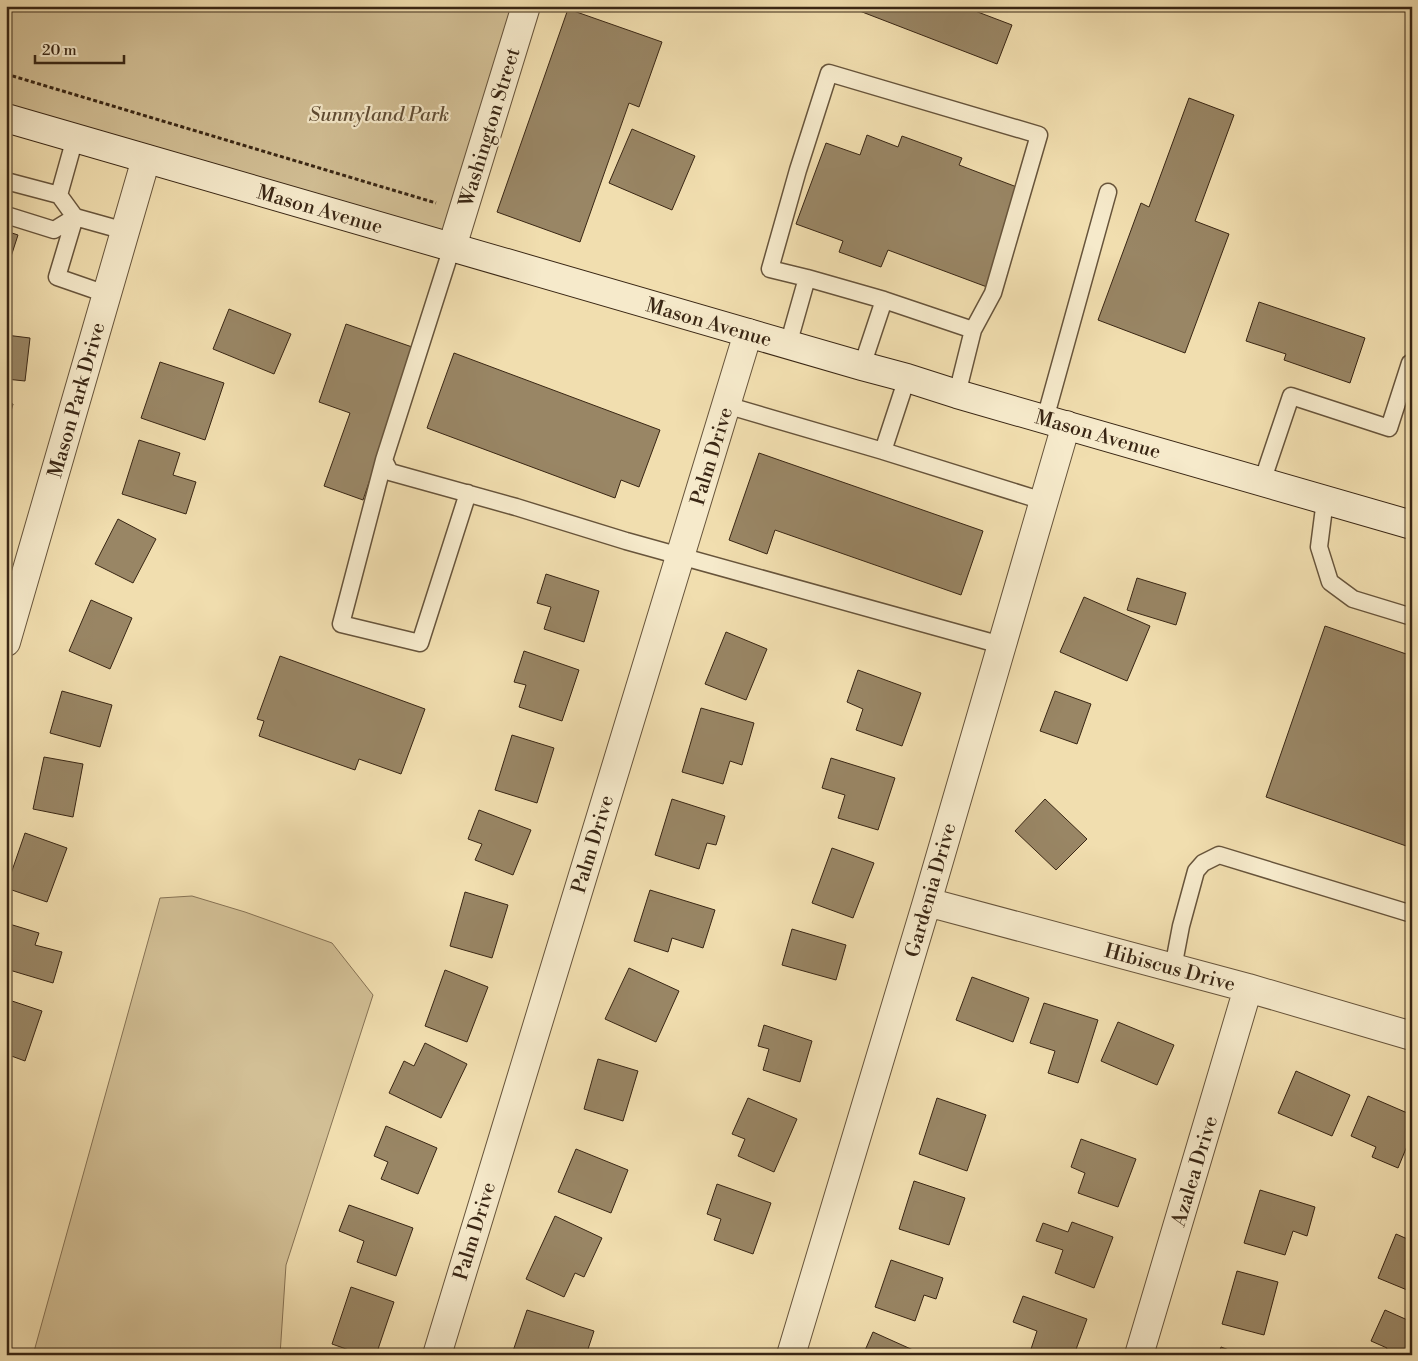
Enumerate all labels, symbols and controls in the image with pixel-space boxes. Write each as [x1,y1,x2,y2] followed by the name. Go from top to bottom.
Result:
[35,32,124,64] scale bar
[42,41,77,60] text: 20 m
[454,45,527,211] street label: Washington Street
[309,103,449,128] park label: Sunnyland Park
[254,181,385,240] street label: Mason Avenue
[643,294,774,353] street label: Mason Avenue
[43,320,112,481] street label: Mason Park Drive
[686,404,739,509] street label: Palm Drive
[1032,406,1163,465] street label: Mason Avenue
[567,792,620,897] street label: Palm Drive
[900,820,963,960] street label: Gardenia Drive
[1101,939,1238,998] street label: Hibiscus Drive
[1166,1113,1224,1231] street label: Azalea Drive
[449,1179,502,1284] street label: Palm Drive

